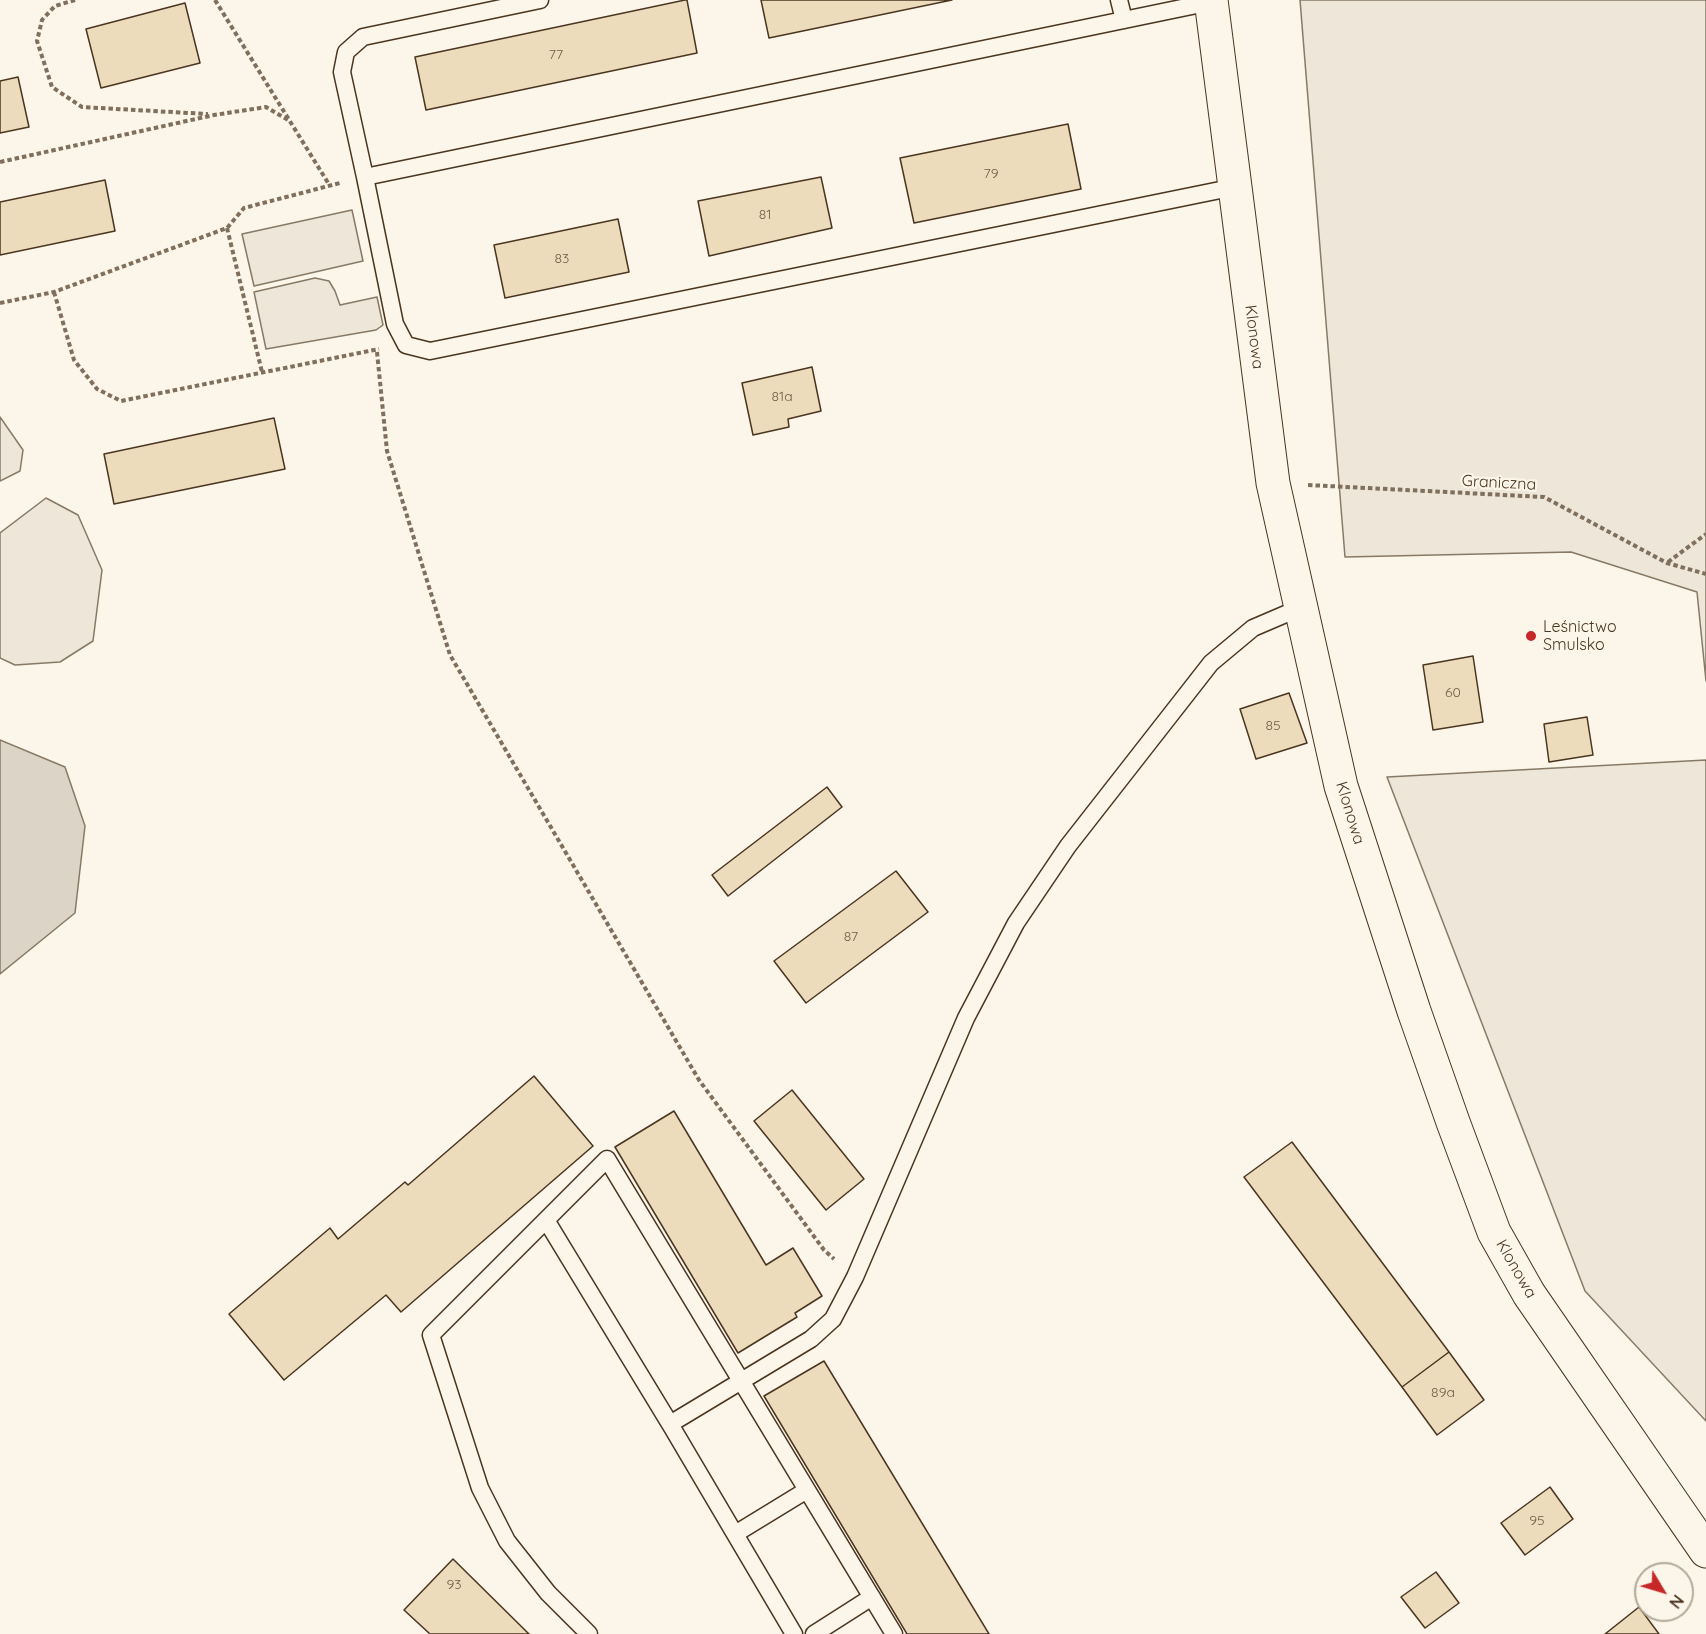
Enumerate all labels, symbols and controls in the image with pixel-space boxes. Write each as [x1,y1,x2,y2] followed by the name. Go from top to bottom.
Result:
[549,47,563,63] house number: 77
[984,166,998,182] house number: 79
[759,207,771,223] house number: 81
[555,251,569,267] house number: 83
[1241,304,1267,370] street label: Klonowa
[771,389,793,405] house number: 81a
[1461,471,1537,495] street label: Graniczna
[1543,617,1617,655] place label: Leśnictwo Smulsko
[1524,629,1538,643] marker: Leśnictwo Smulsko
[1445,685,1461,701] house number: 60
[1265,718,1281,734] house number: 85
[1331,779,1369,847] street label: Klonowa
[844,929,858,945] house number: 87
[1492,1236,1540,1302] street label: Klonowa
[1431,1385,1455,1401] house number: 89a
[1529,1513,1545,1529] house number: 95
[1634,1562,1694,1622] north arrow
[446,1577,462,1593] house number: 93
[1665,1591,1688,1613] text: N

